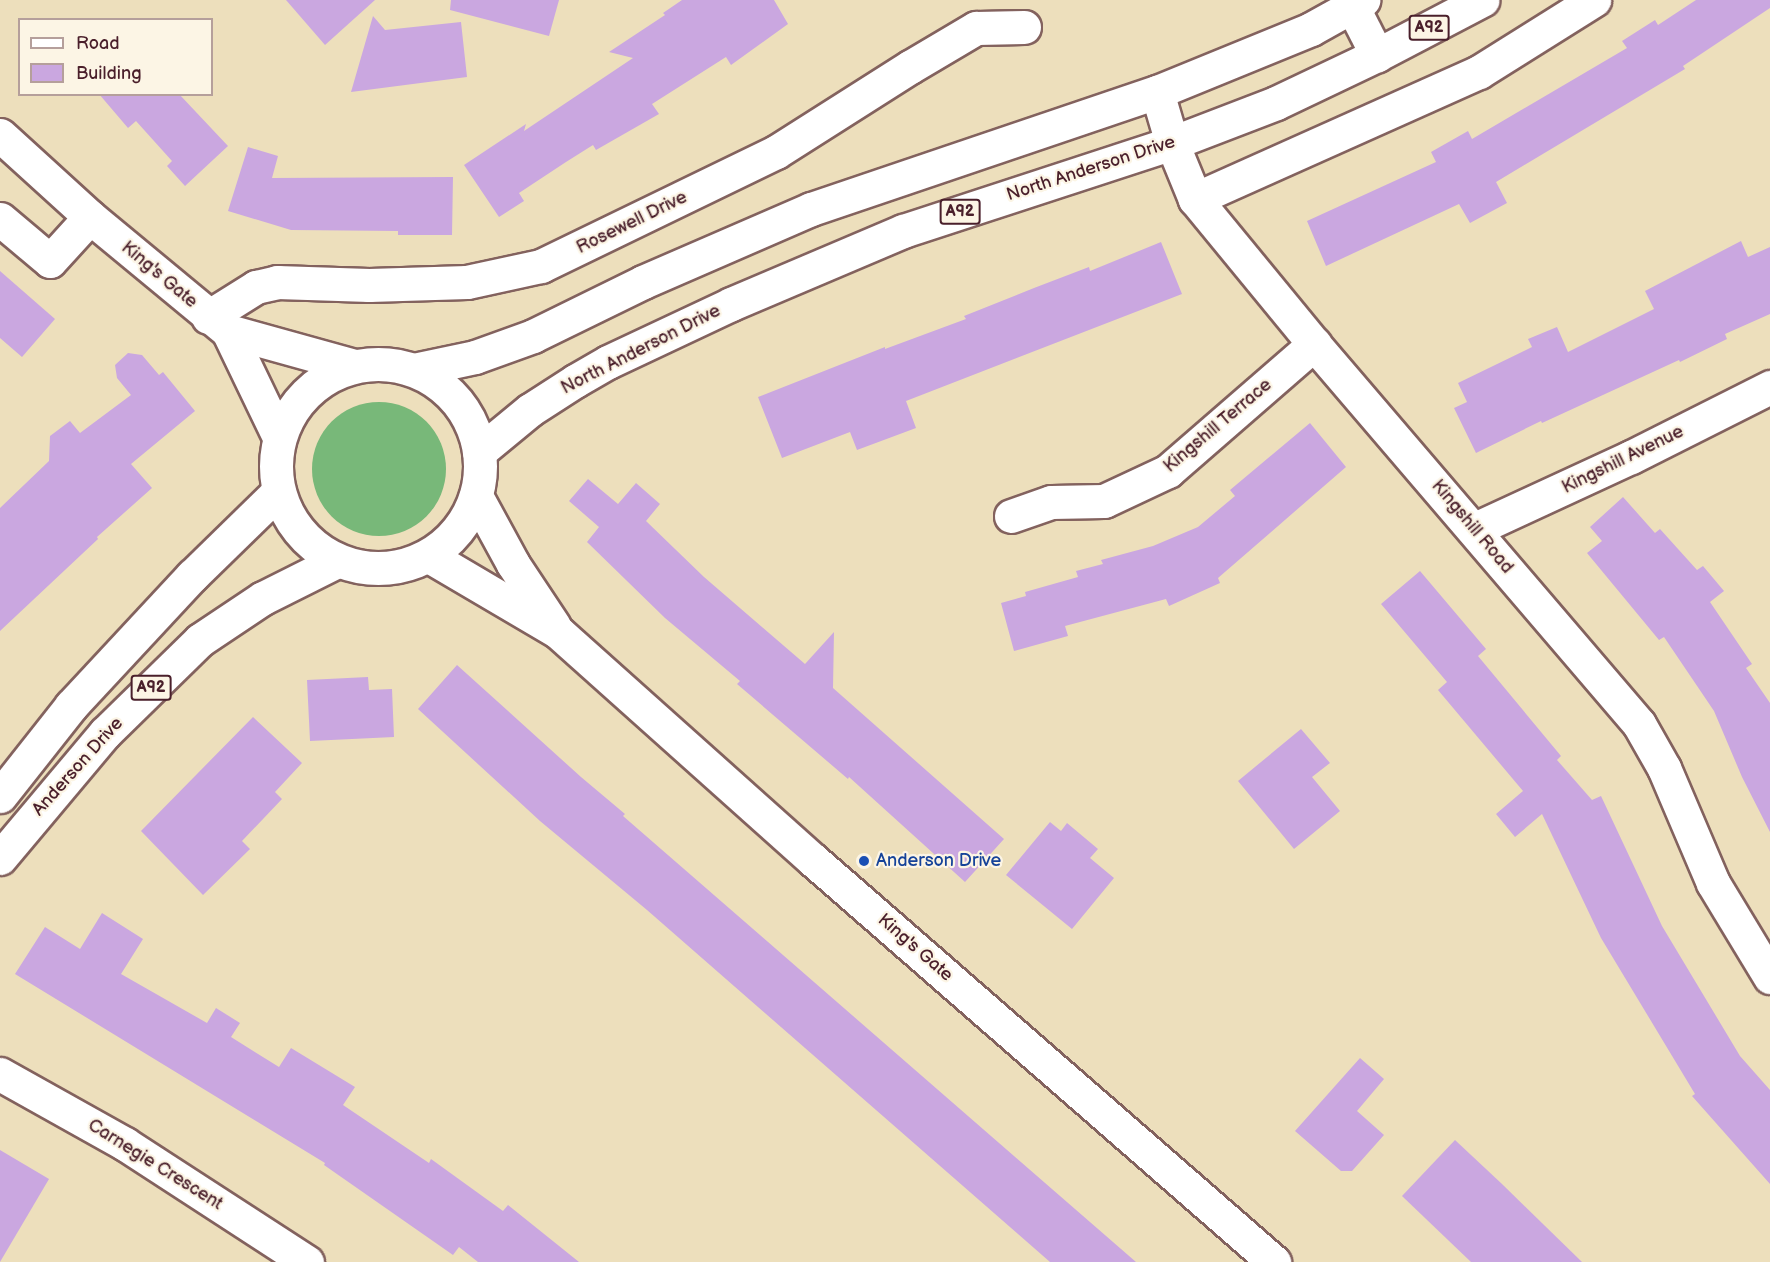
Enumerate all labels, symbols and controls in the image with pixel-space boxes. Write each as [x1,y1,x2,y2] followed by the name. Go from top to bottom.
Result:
[1408,15,1450,41] road number: A92
[18,18,213,96] legend
[76,33,120,54] text: Road
[76,63,142,84] text: Building
[1004,132,1178,206] street label: North Anderson Drive
[573,187,691,259] street label: Rosewell Drive
[939,199,981,225] road number: A92
[117,237,201,313] street label: King's Gate
[558,300,724,400] street label: North Anderson Drive
[1159,374,1277,478] street label: Kingshill Terrace
[1559,421,1687,499] street label: Kingshill Avenue
[1426,476,1518,578] street label: Kingshill Road
[130,675,172,701] road number: A92
[28,713,128,821] street label: Anderson Drive
[876,850,1001,872] place label: Anderson Drive
[857,854,871,868] marker: Anderson Drive
[873,910,957,986] street label: King's Gate
[84,1115,226,1215] street label: Carnegie Crescent

